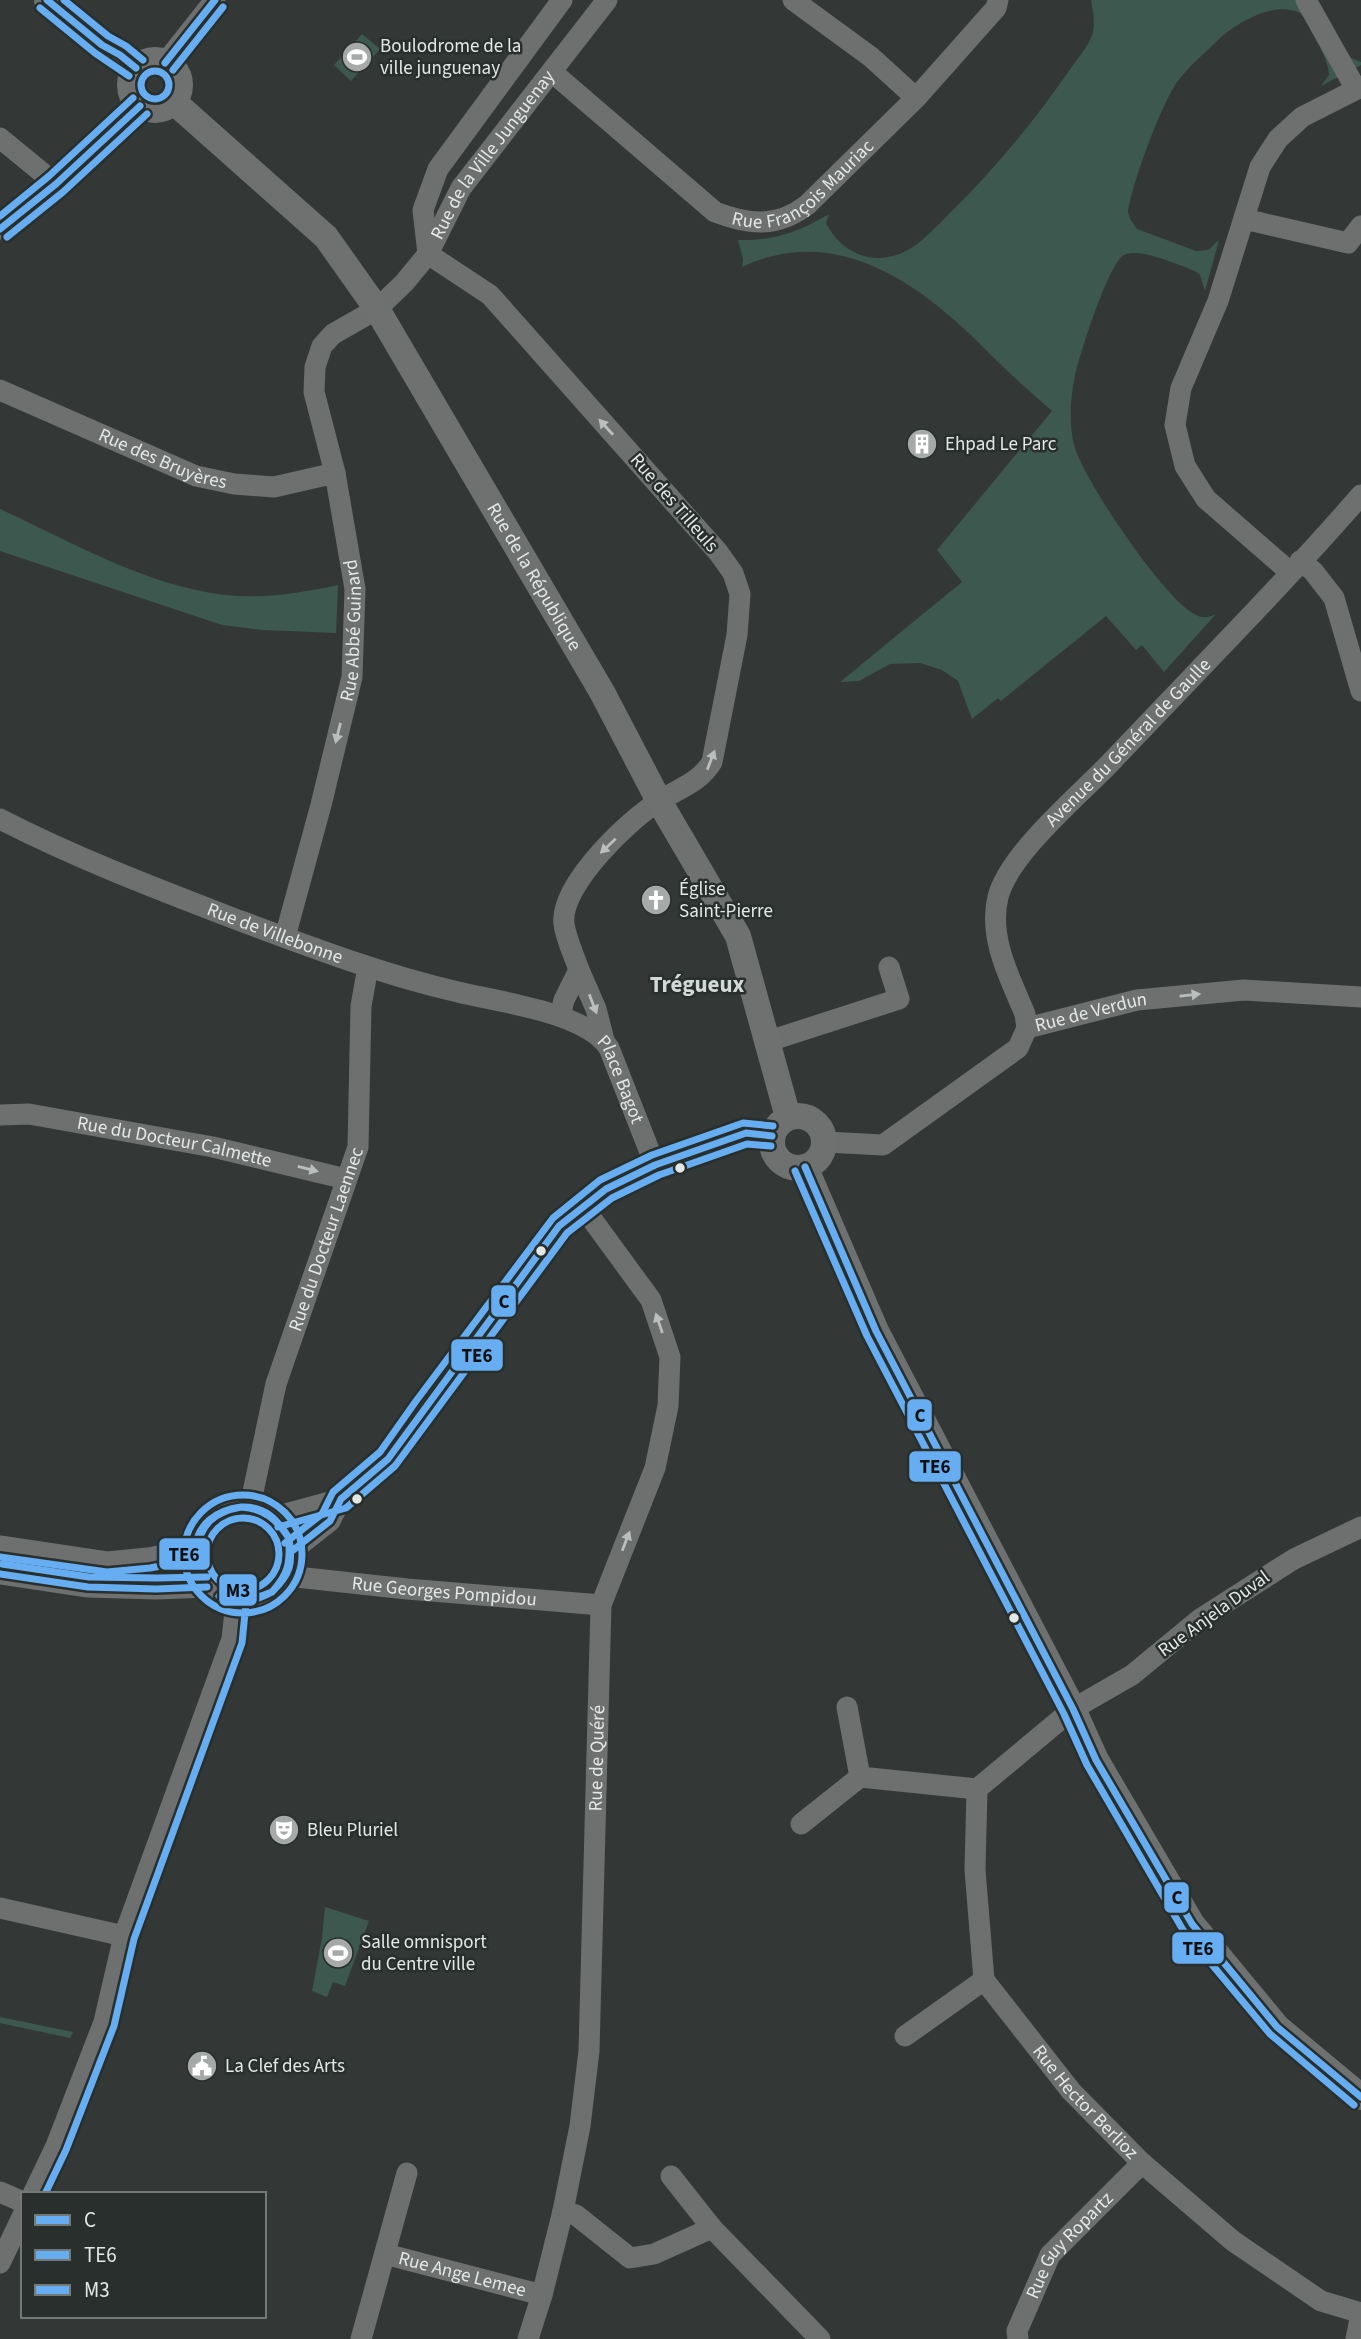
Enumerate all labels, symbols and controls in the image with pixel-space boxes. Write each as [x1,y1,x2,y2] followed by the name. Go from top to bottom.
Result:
[380,33,521,82] place label: Boulodrome de la ville junguenay
[340,40,374,74] sports icon: Boulodrome de la ville junguenay
[424,64,561,244] street label: Rue de la Ville Junguenay
[729,133,880,236] street label: Rue François Mauriac
[599,418,615,435] one-way arrow
[94,421,229,496] street label: Rue des Bruyères
[905,427,939,461] building icon: Ehpad Le Parc
[945,431,1057,458] place label: Ehpad Le Parc
[623,448,725,558] street label: Rue des Tilleuls
[480,498,588,656] street label: Rue de la République
[333,557,369,704] street label: Rue Abbé Guinard
[1039,652,1217,833] street label: Avenue du Général de Gaulle
[332,722,343,744] one-way arrow
[706,750,717,771] one-way arrow
[600,837,617,853] one-way arrow
[679,876,773,925] place label: Église Saint-Pierre
[639,883,673,917] church icon: Église Saint-Pierre
[203,896,346,971] street label: Rue de Villebonne
[650,968,744,1001] district label: Trégueux
[1032,986,1148,1039] street label: Rue de Verdun
[1179,989,1201,1000] one-way arrow
[588,994,599,1015] one-way arrow
[591,1029,651,1128] street label: Place Bagot
[75,1109,274,1174] street label: Rue du Docteur Calmette
[282,1143,371,1335] street label: Rue du Docteur Laennec
[673,1161,687,1175] unlabelled marker
[297,1164,319,1175] one-way arrow
[534,1244,548,1258] unlabelled marker
[490,1284,517,1318] line badge: C
[498,1289,510,1316] text: C
[653,1312,664,1333] one-way arrow
[450,1338,504,1372] line badge: TE6
[461,1343,493,1370] text: TE6
[906,1398,933,1432] line badge: C
[914,1403,926,1430] text: C
[908,1450,962,1483] line badge: TE6
[919,1454,951,1481] text: TE6
[350,1492,364,1506] unlabelled marker
[620,1531,631,1552] one-way arrow
[158,1537,211,1571] line badge: TE6
[168,1542,200,1569] text: TE6
[1153,1564,1276,1664] street label: Rue Anjela Duval
[350,1570,538,1613] street label: Rue Georges Pompidou
[218,1573,258,1607] line badge: M3
[226,1578,250,1605] text: M3
[1007,1611,1021,1625] unlabelled marker
[582,1705,612,1812] street label: Rue de Quéré
[267,1813,301,1847] theatre icon: Bleu Pluriel
[307,1817,398,1844] place label: Bleu Pluriel
[1163,1881,1190,1914] line badge: C
[1171,1885,1183,1912] text: C
[361,1929,487,1978] place label: Salle omnisport du Centre ville
[1171,1931,1225,1965] line badge: TE6
[321,1936,355,1970] sports icon: Salle omnisport du Centre ville
[1182,1936,1214,1963] text: TE6
[1026,2039,1144,2165] street label: Rue Hector Berlioz
[185,2049,219,2083] public building icon: La Clef des Arts
[225,2053,345,2080] place label: La Clef des Arts
[1019,2186,1119,2303] street label: Rue Guy Ropartz
[21,2192,266,2318] legend
[84,2205,96,2235] text: C
[84,2240,117,2270] text: TE6
[396,2245,529,2304] street label: Rue Ange Lemee
[84,2275,110,2305] text: M3

